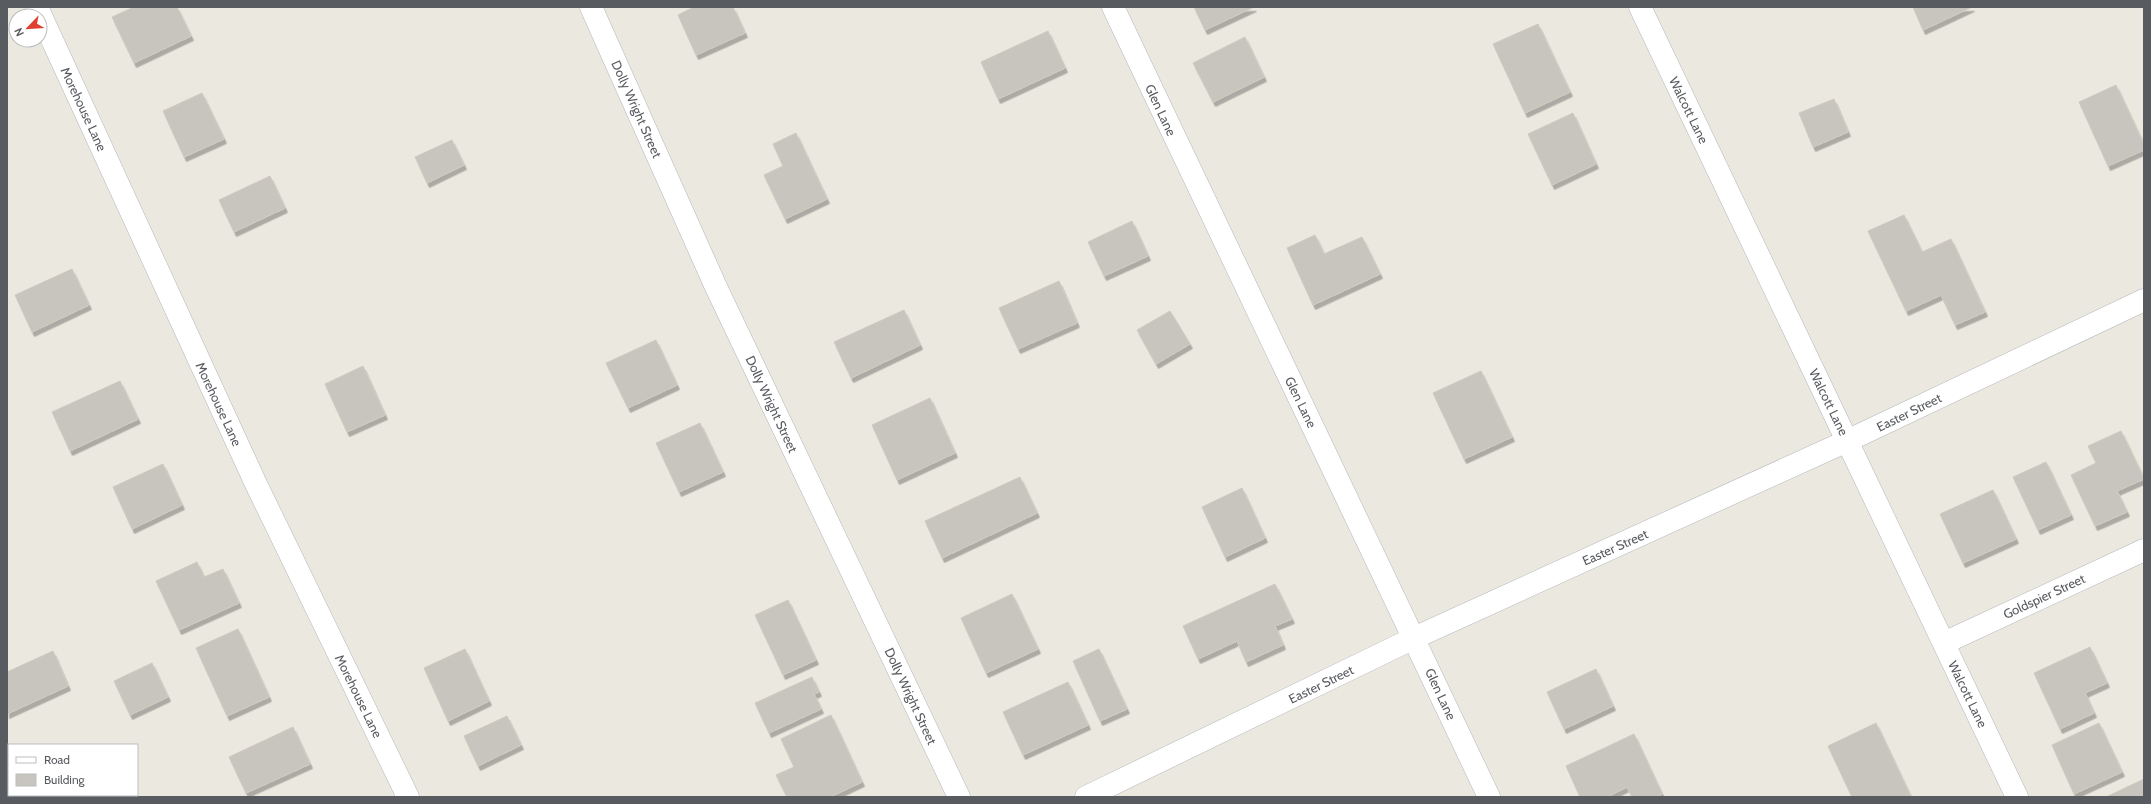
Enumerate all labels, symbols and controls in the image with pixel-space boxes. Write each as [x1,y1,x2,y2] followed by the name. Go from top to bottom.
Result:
[8,8,48,48] north arrow
[11,26,27,39] text: N
[608,58,666,161] street label: Dolly Wright Street
[58,64,111,154] street label: Morehouse Lane
[1666,74,1712,146] street label: Walcott Lane
[1142,82,1180,139] street label: Glen Lane
[743,353,802,455] street label: Dolly Wright Street
[193,359,246,449] street label: Morehouse Lane
[1806,366,1852,438] street label: Walcott Lane
[1282,374,1320,431] street label: Glen Lane
[1874,389,1945,435] street label: Easter Street
[1580,525,1651,569] street label: Easter Street
[2001,570,2088,622] street label: Goldspier Street
[882,645,941,747] street label: Dolly Wright Street
[332,652,386,741] street label: Morehouse Lane
[1945,658,1991,730] street label: Walcott Lane
[1286,661,1357,707] street label: Easter Street
[1422,666,1460,723] street label: Glen Lane
[8,744,138,796] legend
[44,752,70,767] text: Road
[44,772,86,787] text: Building

